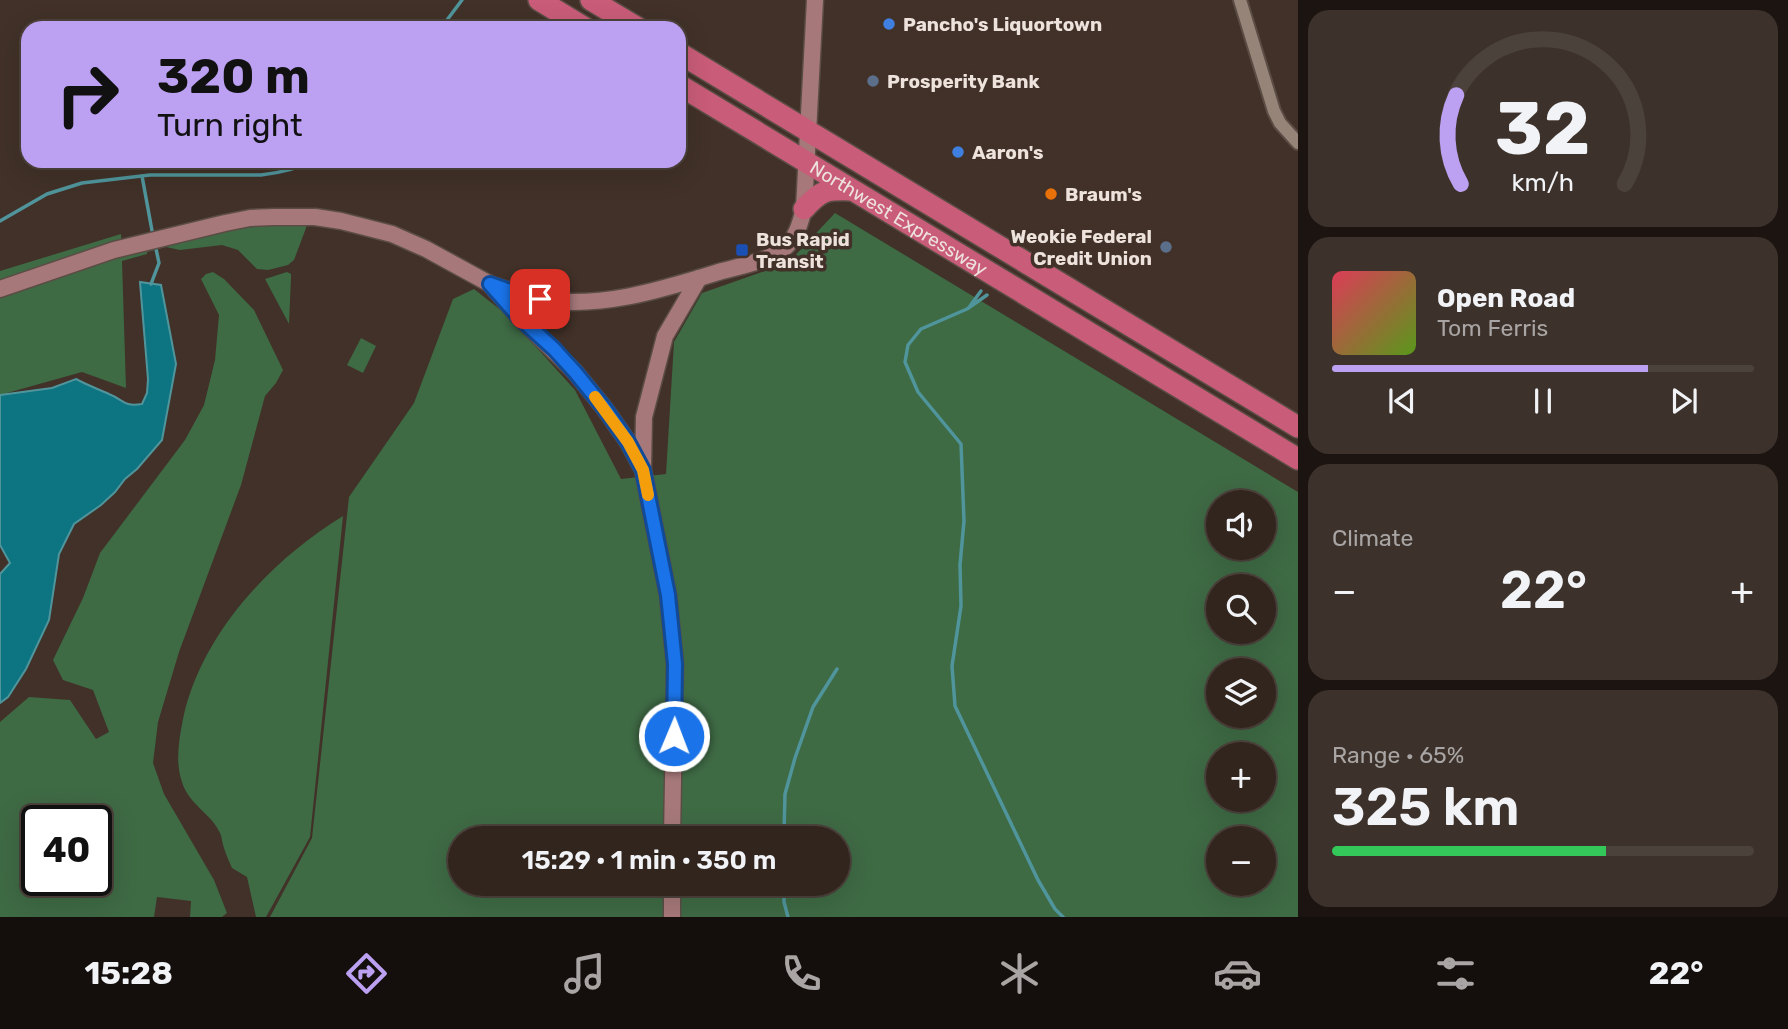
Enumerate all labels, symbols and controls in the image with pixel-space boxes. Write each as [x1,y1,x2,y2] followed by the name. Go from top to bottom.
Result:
[903,13,1102,36] place label: Pancho's Liquortown
[881,16,897,32] marker: Pancho's Liquortown
[157,47,310,105] text: 320 m
[42,49,133,140] icon: right
[887,70,1040,93] place label: Prosperity Bank
[865,73,881,89] marker: Prosperity Bank
[1495,87,1591,173] text: 32
[157,106,302,144] text: Turn right
[972,141,1044,164] place label: Aaron's
[950,144,966,160] marker: Aaron's
[806,155,992,280] street label: Northwest Expressway
[1512,168,1574,197] text: km/h
[1065,183,1142,206] place label: Braum's
[1043,186,1059,202] marker: Braum's
[1011,225,1152,270] place label: Weokie Federal Credit Union
[756,228,850,273] place label: Bus Rapid Transit
[1158,239,1174,255] marker: Weokie Federal Credit Union
[734,242,750,258] marker: Bus Rapid Transit
[510,269,570,329] pin
[521,280,559,318] icon: arrive
[1437,283,1575,314] text: Open Road
[1437,314,1548,342] text: Tom Ferris
[1383,382,1421,420] icon: previous
[1524,382,1562,420] icon: pause
[1665,382,1703,420] icon: next
[1206,490,1276,896] map controls
[1206,490,1276,560] button: sound
[1332,524,1413,552] text: Climate
[1500,559,1587,621] text: 22°
[1332,568,1357,614] text: −
[1730,568,1754,614] text: +
[1206,574,1276,644] button: search
[1206,658,1276,728] button: layers
[637,699,711,773] position arrow
[1332,741,1464,769] text: Range · 65%
[1206,742,1276,812] button: +
[1332,776,1520,838] text: 325 km
[21,805,112,896] speed limit sign: 40
[1206,826,1276,896] button: −
[522,845,776,876] text: 15:29 · 1 min · 350 m
[342,949,391,998] icon: directions
[560,949,609,998] icon: music
[777,949,826,998] icon: phone
[995,949,1044,998] icon: climate
[1213,949,1262,998] icon: car
[1431,949,1480,998] icon: filters
[84,954,173,992] text: 15:28
[1649,954,1703,992] text: 22°

